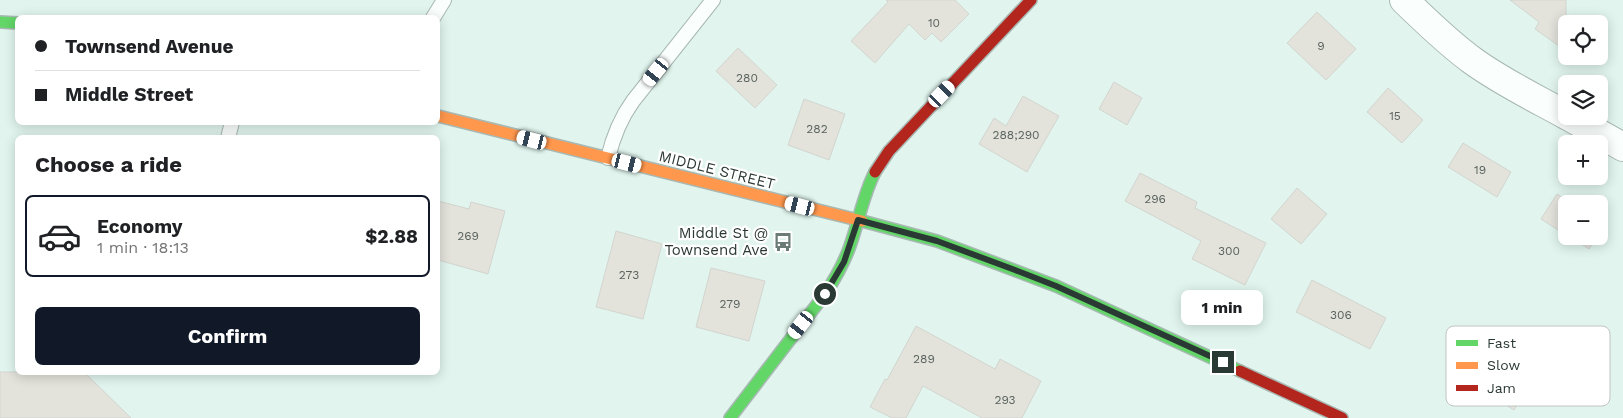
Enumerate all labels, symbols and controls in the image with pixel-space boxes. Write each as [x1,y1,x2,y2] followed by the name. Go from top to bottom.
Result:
[1558,15,1608,245] map controls
[1558,15,1608,65] button: locate
[928,16,940,30] house number: 10
[65,35,233,58] text: Townsend Avenue
[1317,39,1325,53] house number: 9
[640,56,671,88] car
[736,71,758,85] house number: 280
[1558,75,1608,125] button: layers
[926,78,957,110] car
[65,83,193,106] text: Middle Street
[1389,109,1401,123] house number: 15
[806,122,828,136] house number: 282
[992,128,1040,142] house number: 288;290
[515,129,548,151] car
[1558,135,1608,185] button: +
[657,147,777,193] street label: MIDDLE STREET
[35,152,182,177] text: Choose a ride
[610,152,643,174] car
[1474,163,1486,177] house number: 19
[1144,192,1166,206] house number: 296
[783,195,816,217] car
[1558,195,1608,245] button: −
[37,214,82,259] icon: car
[97,215,182,238] text: Economy
[664,224,768,259] place label: Middle St @ Townsend Ave
[365,225,418,248] text: $2.88
[457,229,479,243] house number: 269
[772,231,794,253] bus stop icon: Middle St @ Townsend Ave
[97,238,189,257] text: 1 min · 18:13
[1218,244,1240,258] house number: 300
[619,268,639,282] house number: 273
[814,283,836,305] route start
[1182,290,1264,324] callout: 1 min
[720,297,740,311] house number: 279
[1201,298,1243,317] text: 1 min
[35,307,420,365] button: Confirm
[1330,308,1352,322] house number: 306
[785,309,816,341] car
[1446,326,1610,406] legend
[1487,335,1516,351] text: Fast
[1212,351,1234,373] route end
[913,352,935,366] house number: 289
[1487,357,1520,373] text: Slow
[1487,380,1516,396] text: Jam
[994,393,1016,407] house number: 293

